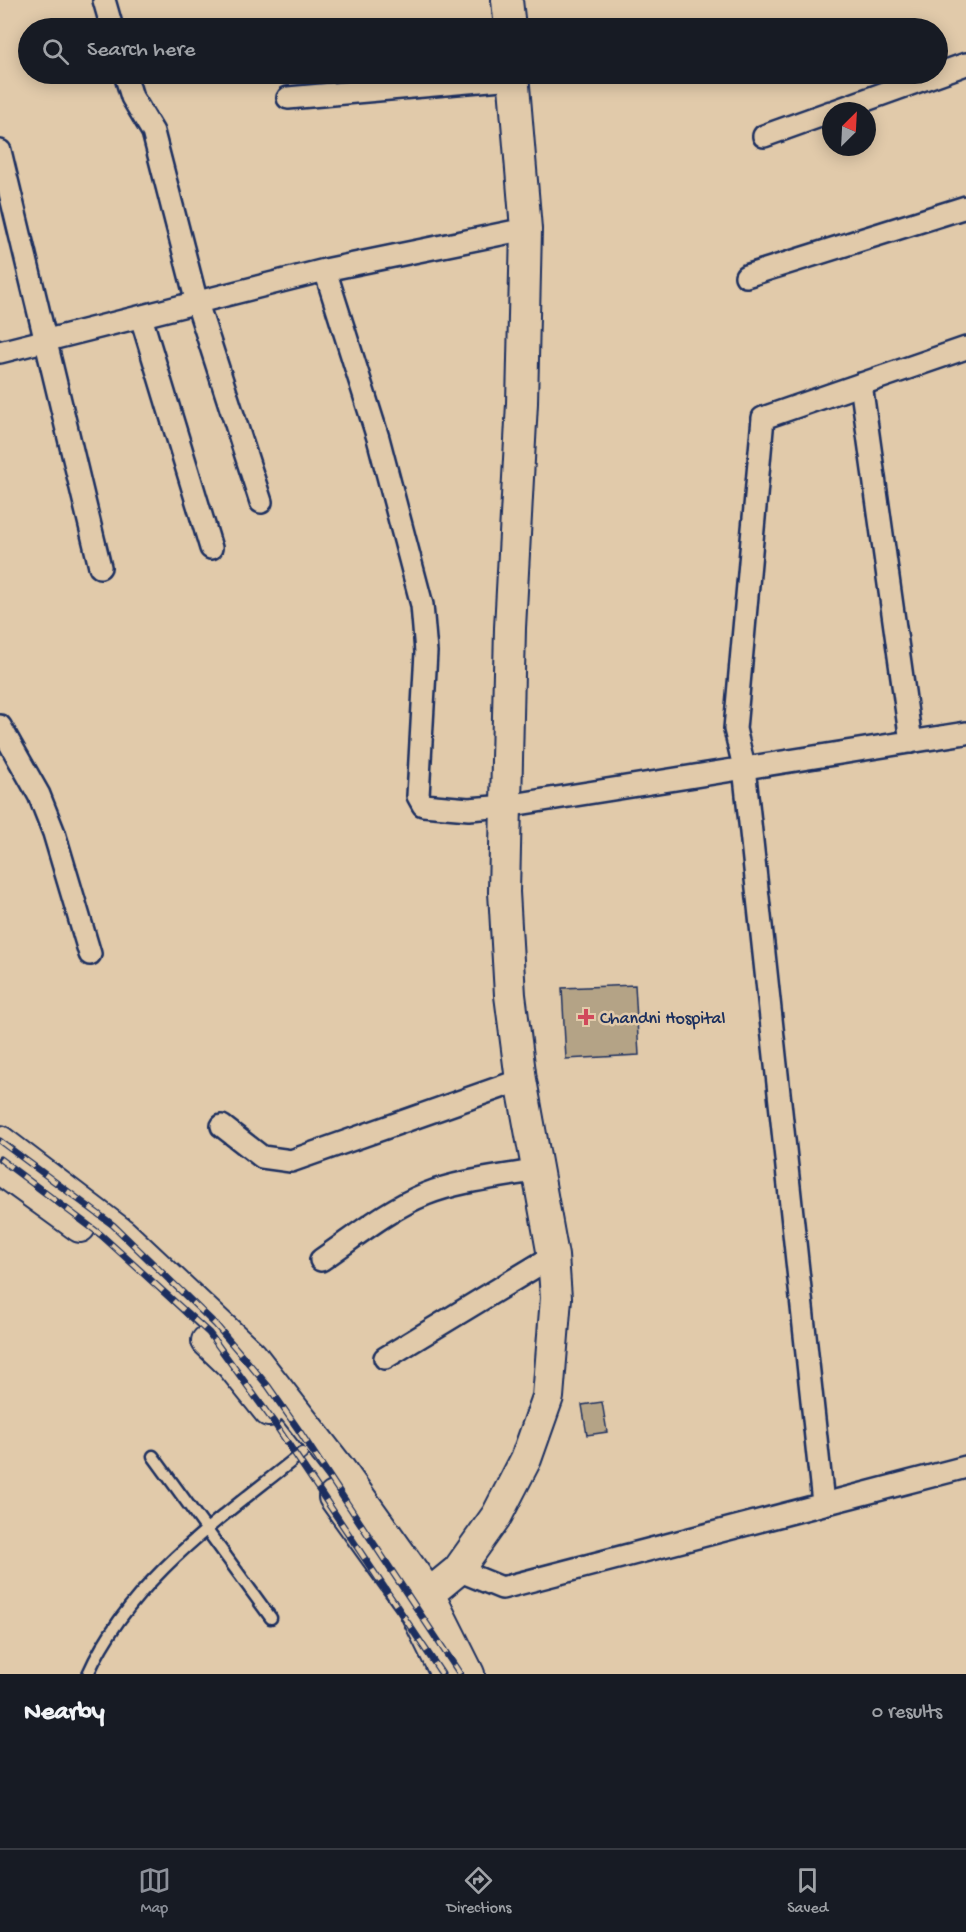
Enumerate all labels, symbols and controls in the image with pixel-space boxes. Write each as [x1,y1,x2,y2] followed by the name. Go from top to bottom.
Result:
[18,18,948,84] search box
[39,35,72,68] icon: search
[87,38,195,64] text: Search here
[822,102,876,156] north arrow
[577,1008,595,1026] marker: Chandni Hospital
[600,1009,726,1030] place label: Chandni Hospital
[24,1698,105,1729] text: Nearby
[872,1702,942,1725] text: 0 results
[138,1864,171,1919] tab: Map
[446,1864,512,1919] tab: Directions
[787,1864,828,1919] tab: Saved

